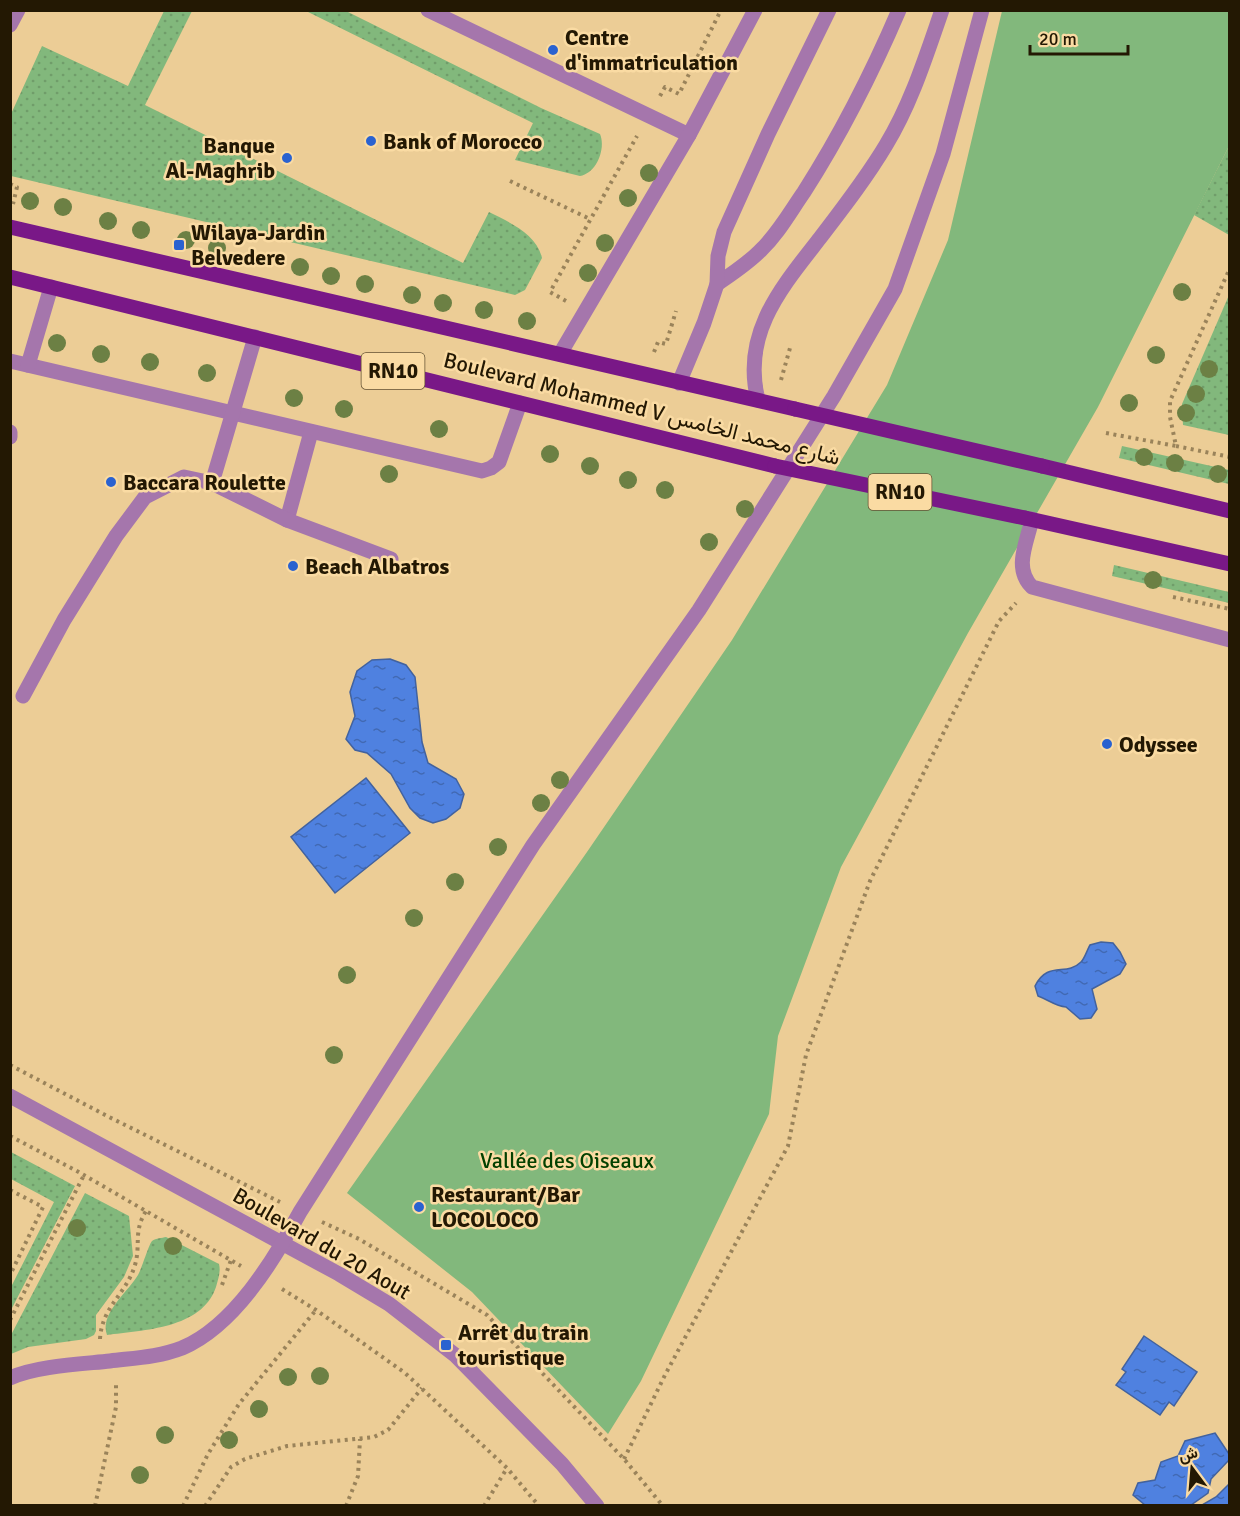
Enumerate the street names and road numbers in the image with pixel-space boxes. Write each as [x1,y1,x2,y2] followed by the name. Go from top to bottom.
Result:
[441,346,843,472] street label: Boulevard Mohammed V شارع محمد الخامس
[362,353,424,389] road number: RN10
[868,474,932,510] road number: RN10
[228,1182,416,1305] street label: Boulevard du 20 Aout

